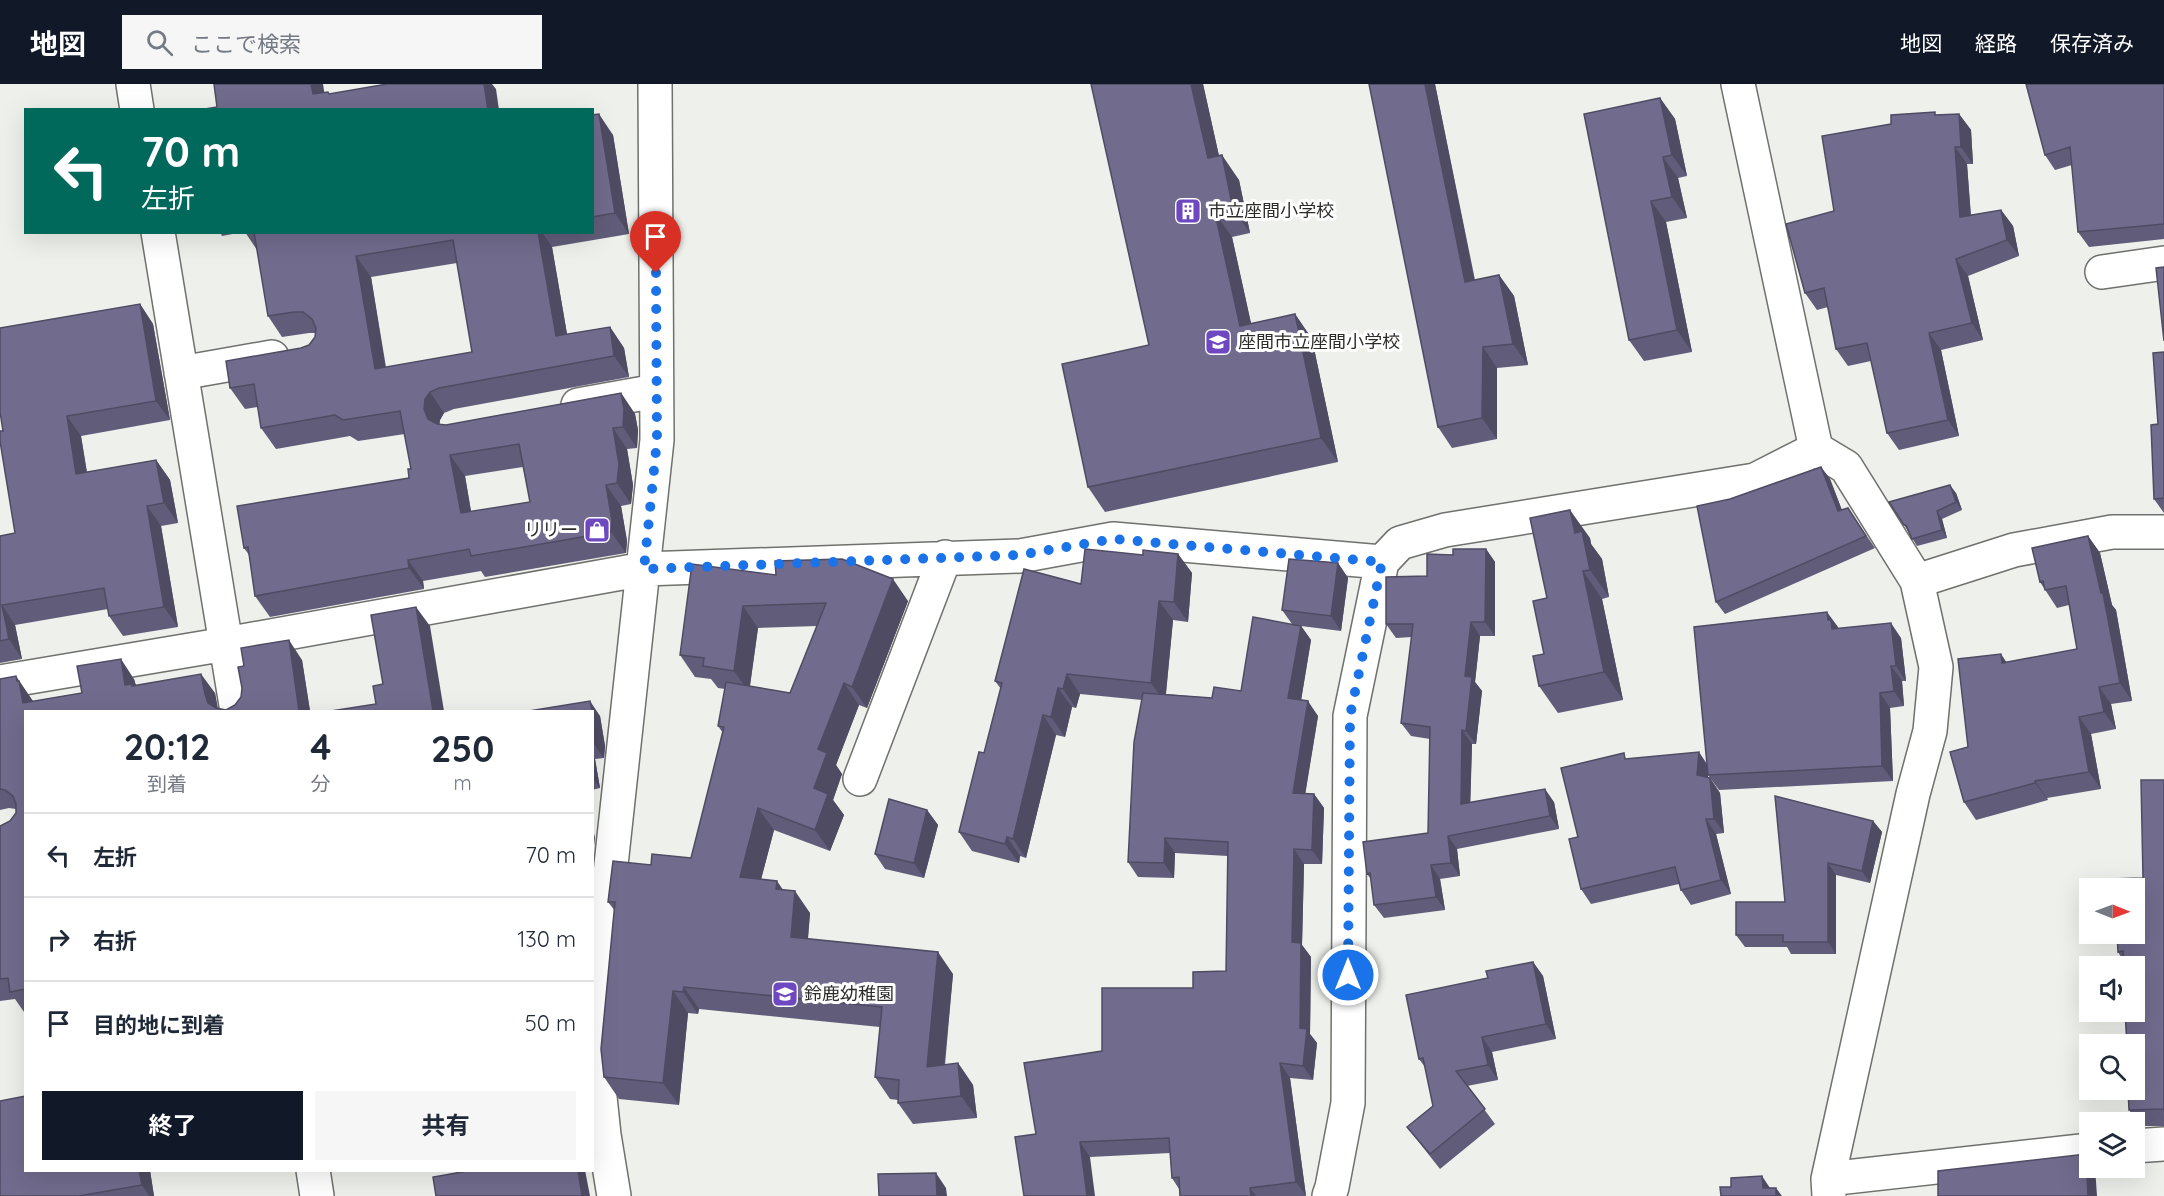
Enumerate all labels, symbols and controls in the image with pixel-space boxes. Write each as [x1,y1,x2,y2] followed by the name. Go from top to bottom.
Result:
[122,15,542,69] search box
[30,26,86,61] text: 地図
[143,26,176,59] icon: search
[191,30,301,58] text: ここで検索
[1900,30,1942,56] text: 地図
[1975,30,2017,56] text: 経路
[2050,30,2134,56] text: 保存済み
[141,125,240,178] text: 70 m
[42,132,120,210] icon: left
[141,181,195,215] text: 左折
[1173,196,1203,226] building icon: 市立座間小学校
[1208,199,1334,222] place label: 市立座間小学校
[630,211,681,273] pin
[639,220,672,253] icon: arrive
[1203,327,1233,357] school or university icon: 座間市立座間小学校
[1238,330,1400,353] place label: 座間市立座間小学校
[582,515,612,545] shop icon: リリー
[524,518,578,541] place label: リリー
[124,724,211,769] text: 20:12
[310,724,331,769] text: 4
[431,726,494,771] text: 250
[454,770,472,795] text: m
[147,771,187,796] text: 到着
[311,771,331,796] text: 分
[42,839,75,872] icon: left
[526,841,576,869] text: 70 m
[93,843,137,871] text: 左折
[2079,878,2145,944] north arrow
[2079,878,2145,1178] map controls
[42,923,75,956] icon: right
[517,925,576,953] text: 130 m
[93,927,137,955] text: 右折
[1316,943,1380,1007] position arrow
[2079,956,2145,1022] button: sound
[770,979,800,1009] school or university icon: 鈴鹿幼稚園
[804,982,894,1005] place label: 鈴鹿幼稚園
[42,1007,75,1040] icon: arrive
[525,1009,576,1037] text: 50 m
[93,1011,225,1039] text: 目的地に到着
[2079,1034,2145,1100] button: search
[42,1091,303,1160] button: 終了
[315,1091,576,1160] button: 共有
[2079,1112,2145,1178] button: layers

